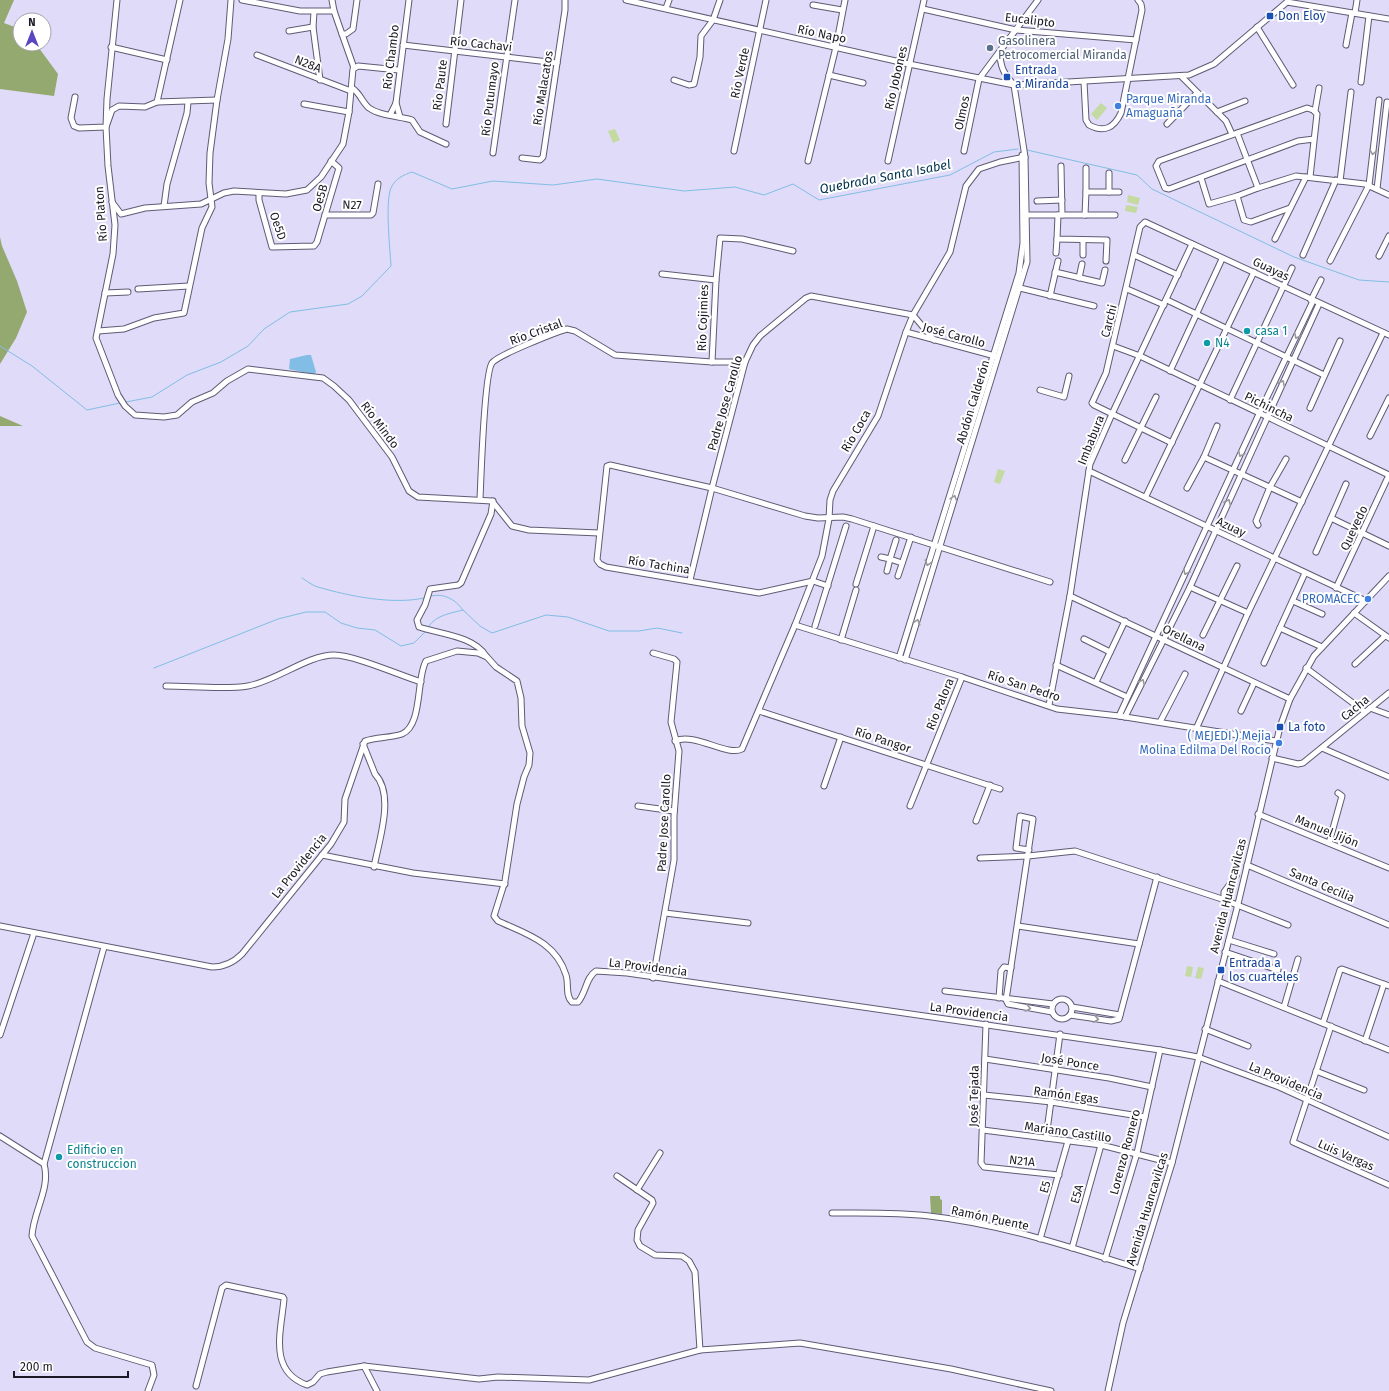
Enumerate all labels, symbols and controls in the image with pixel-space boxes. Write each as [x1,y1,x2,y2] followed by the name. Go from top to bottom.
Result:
[1278,9,1326,23] place label: Don Eloy
[1004,10,1056,30] street label: Eucalipto
[1265,11,1275,21] marker: Don Eloy
[12,12,52,52] north arrow
[28,16,36,29] text: N
[796,22,848,46] street label: Río Napo
[380,24,402,90] street label: Río Chambo
[449,34,513,54] street label: Río Cachavi
[998,34,1127,62] place label: Gasolinera Petrocomercial Miranda
[985,43,995,53] marker: Gasolinera Petrocomercial Miranda
[882,44,910,111] street label: Río Jobones
[728,46,752,100] street label: Río Verde
[530,49,556,126] street label: Río Malacatos
[293,52,324,76] street label: N28A
[430,59,450,111] street label: Río Paute
[478,61,502,137] street label: Río Putumayo
[1015,63,1069,91] place label: Entrada a Miranda
[1002,72,1012,82] marker: Entrada a Miranda
[1126,92,1211,120] place label: Parque Miranda Amaguaña
[952,94,973,131] street label: Olmos
[1113,101,1123,111] marker: Parque Miranda Amaguaña
[1369,149,1378,155] one-way arrow
[818,156,952,197] water label: Quebrada Santa Isabel
[309,183,331,213] street label: Oe5B
[92,186,110,242] street label: Río Platon
[342,198,362,212] street label: N27
[267,210,289,242] street label: Oe5D
[1251,254,1292,284] street label: Guayas
[695,284,711,352] street label: Río Cojimies
[1098,303,1120,339] street label: Carchi
[508,316,565,348] street label: Río Cristal
[921,320,987,350] street label: José Carollo
[1255,324,1287,338] place label: casa 1
[1242,326,1252,336] marker: casa 1
[1294,332,1302,340] one-way arrow
[1215,336,1230,350] place label: N4
[1202,338,1212,348] marker: N4
[705,354,745,452] street label: Padre Jose Carollo
[954,358,992,446] street label: Abdón Calderón
[1277,380,1285,388] one-way arrow
[1242,389,1296,425] street label: Pichincha
[358,399,402,451] street label: Río Mindo
[838,407,874,455] street label: Río Coca
[1075,413,1107,467] street label: Imbabura
[1238,449,1246,457] one-way arrow
[949,494,958,501] one-way arrow
[1223,498,1231,506] one-way arrow
[1337,503,1371,553] street label: Quevedo
[1214,514,1248,540] street label: Azuay
[627,553,691,577] street label: Río Tachina
[924,559,933,566] one-way arrow
[1183,567,1191,575] one-way arrow
[1302,592,1360,606] place label: PROMACEC
[1363,594,1373,604] marker: PROMACEC
[912,619,921,626] one-way arrow
[1160,622,1208,654] street label: Orellana
[986,668,1062,704] street label: Río San Pedro
[923,676,957,732] street label: Río Palora
[1138,679,1145,687] one-way arrow
[1338,692,1372,724] street label: Cacha
[1288,720,1326,734] place label: La foto
[1275,722,1285,732] marker: La foto
[853,724,913,756] street label: Río Pangor
[1140,729,1271,757] place label: ( MEJEDI ) Mejia Molina Edilma Del Rocío
[1274,738,1284,748] marker: ( MEJEDI ) Mejia Molina Edilma Del Rocío
[654,774,674,872] street label: Padre Jose Carollo
[1293,812,1361,850] street label: Manuel Jijón
[269,831,329,901] street label: La Providencia
[1207,837,1249,955] street label: Avenida Huancavilcas
[1287,865,1357,905] street label: Santa Cecilia
[608,955,688,979] street label: La Providencia
[1229,956,1299,984] place label: Entrada a los cuarteles
[1216,965,1226,975] marker: Entrada a los cuarteles
[929,1000,1009,1024] street label: La Providencia
[1025,1003,1031,1012] one-way arrow
[1093,1014,1099,1023] one-way arrow
[1040,1050,1100,1074] street label: José Ponce
[1247,1059,1325,1103] street label: La Providencia
[966,1065,982,1127] street label: José Tejada
[1033,1084,1100,1107] street label: Ramón Egas
[1107,1108,1143,1196] street label: Lorenzo Romero
[1023,1119,1113,1145] street label: Mariano Castillo
[1316,1136,1377,1174] street label: Luis Vargas
[67,1143,137,1171] place label: Edificio en construccion
[1123,1150,1171,1267] street label: Avenida Huancavilcas
[54,1152,64,1162] marker: Edificio en construccion
[1008,1153,1036,1169] street label: N21A
[1037,1179,1053,1195] street label: E5
[1068,1183,1086,1205] street label: E5A
[950,1203,1030,1233] street label: Ramón Puente
[14,1353,128,1379] scale bar
[20,1360,53,1374] text: 200 m

